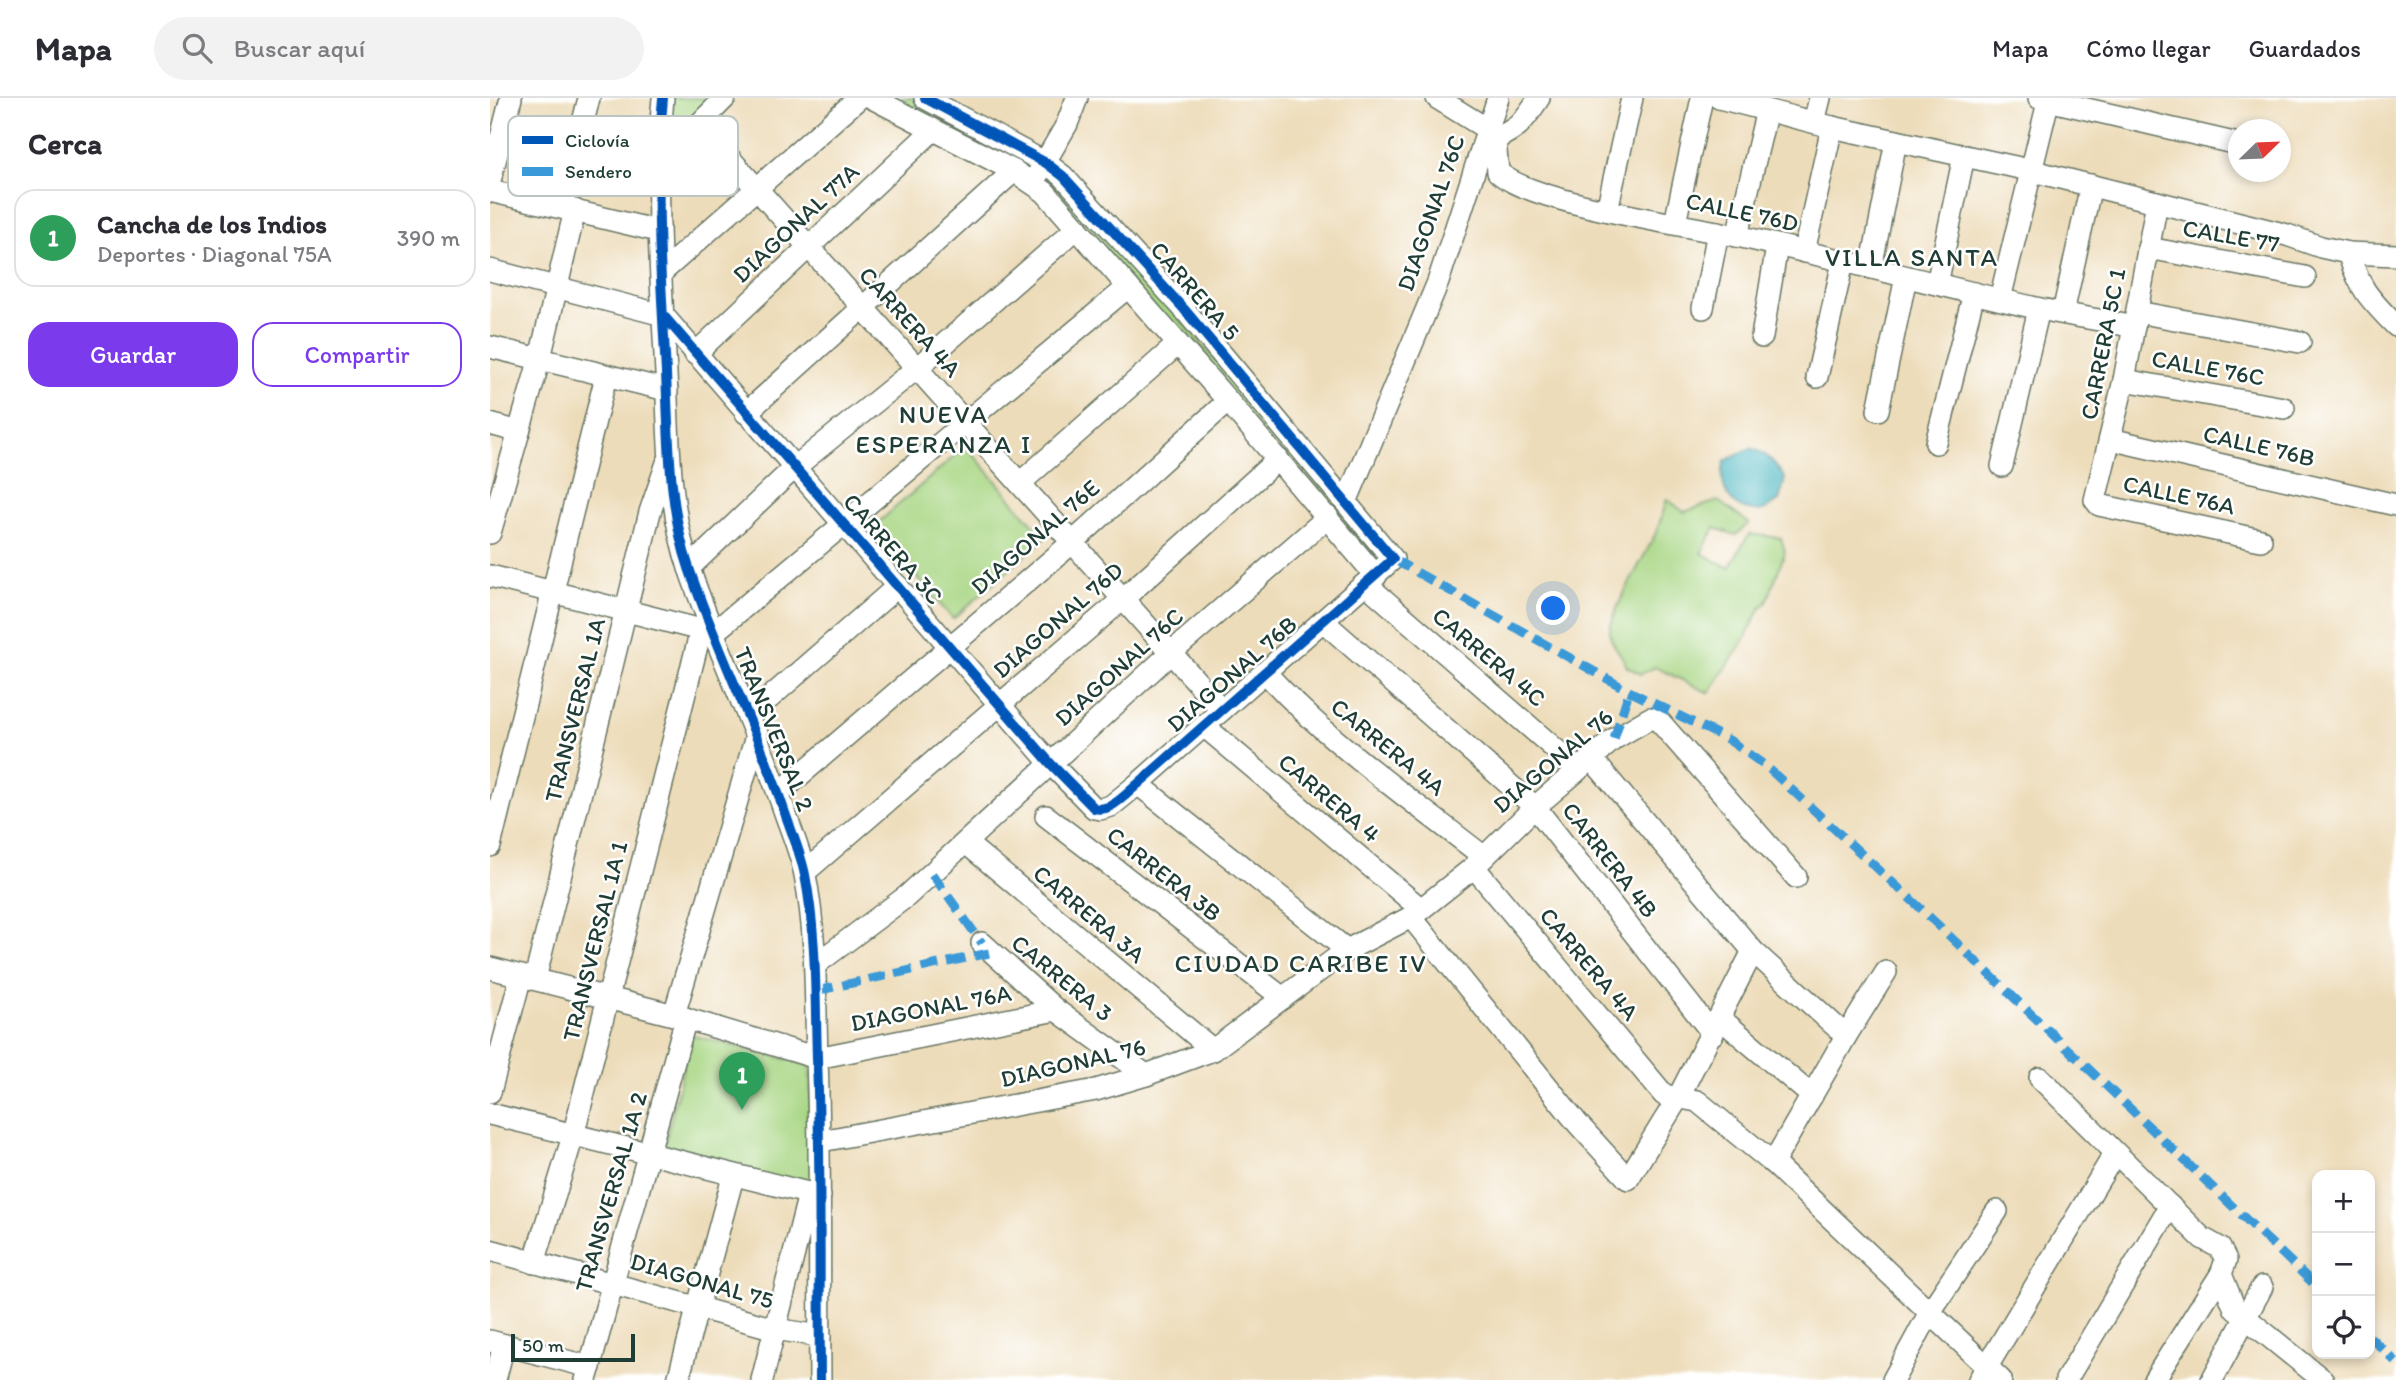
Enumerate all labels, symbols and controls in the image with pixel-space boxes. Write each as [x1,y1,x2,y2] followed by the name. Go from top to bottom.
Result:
[154,17,644,80] search box
[35,29,112,68] text: Mapa
[178,29,216,67] icon: search
[234,32,365,64] text: Buscar aquí
[1992,34,2048,63] text: Mapa
[2086,34,2211,63] text: Cómo llegar
[2249,34,2361,63] text: Guardados
[508,116,738,196] legend
[2228,119,2291,182] north arrow
[28,125,102,162] text: Cerca
[565,129,630,152] text: Ciclovía
[1390,131,1471,295] street label: DIAGONAL 76C
[726,157,865,289] street label: DIAGONAL 77A
[565,160,632,183] text: Sendero
[1683,185,1801,238] street label: CALLE 76D
[97,208,327,240] text: Cancha de los Indios
[2180,213,2282,258] street label: CALLE 77
[48,224,58,252] text: 1
[397,224,460,252] text: 390 m
[1144,235,1246,346] street label: CARRERA 5
[97,240,332,268] text: Deportes · Diagonal 75A
[1825,241,1999,273] district label: VILLA SANTA
[853,260,968,383] street label: CARRERA 4A
[2074,266,2131,422] street label: CARRERA 5C 1
[28,322,238,387] button: Guardar
[252,322,462,387] button: Compartir
[2149,343,2267,392] street label: CALLE 76C
[855,398,1033,460] district label: NUEVA ESPERANZA I
[2200,419,2318,472] street label: CALLE 76B
[2120,468,2238,521] street label: CALLE 76A
[964,473,1105,600] street label: DIAGONAL 76E
[837,487,949,610] street label: CARRERA 3C
[987,555,1129,684] street label: DIAGONAL 76D
[1536,591,1570,625] your location
[1048,601,1189,732] street label: DIAGONAL 76C
[1427,601,1552,712] street label: CARRERA 4C
[1161,609,1303,738] street label: DIAGONAL 76B
[538,615,611,805] street label: TRANSVERSAL 1A
[728,642,821,816] street label: TRANSVERSAL 2
[1325,692,1451,802] street label: CARRERA 4A
[1487,702,1619,819] street label: DIAGONAL 76
[1272,747,1386,849] street label: CARRERA 4
[1556,796,1665,923] street label: CARRERA 4B
[1101,820,1227,927] street label: CARRERA 3B
[556,838,633,1044] street label: TRANSVERSAL 1A 1
[1027,858,1151,969] street label: CARRERA 3A
[1534,901,1645,1026] street label: CARRERA 4A
[1006,928,1119,1027] street label: CARRERA 3
[1174,947,1428,979] district label: CIUDAD CARIBE IV
[848,978,1014,1037] street label: DIAGONAL 76A
[998,1032,1148,1093] street label: DIAGONAL 76
[719,1052,765,1110] pin: 1
[568,1088,653,1295] street label: TRANSVERSAL 1A 2
[2312,1170,2375,1359] map controls
[2312,1170,2375,1233] button: +
[2312,1233,2375,1296] button: −
[627,1246,777,1315] street label: DIAGONAL 75
[2312,1296,2375,1359] button: locate
[511,1331,635,1363] scale bar
[522,1334,564,1357] text: 50 m

